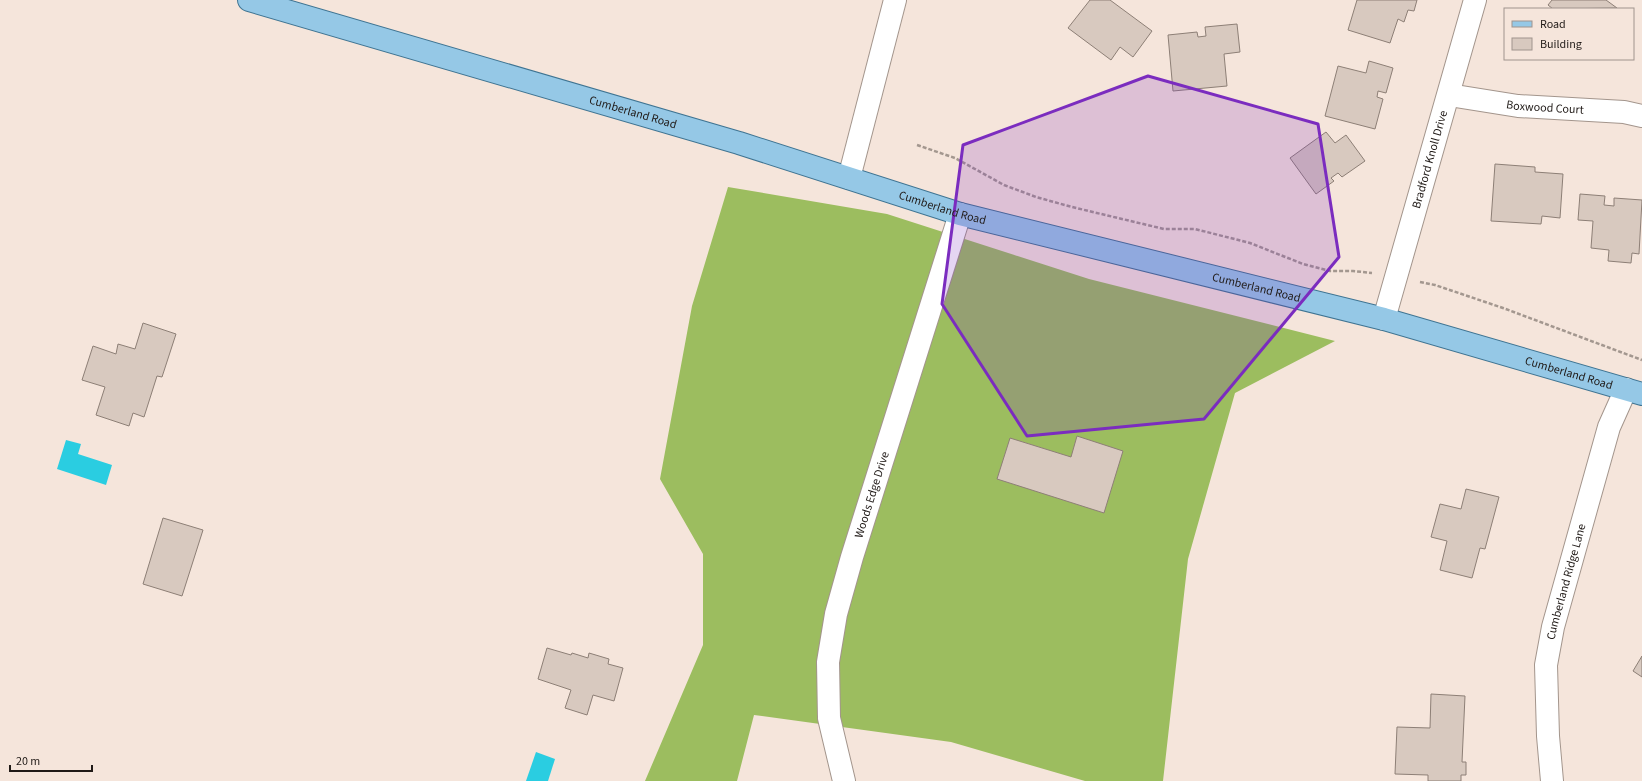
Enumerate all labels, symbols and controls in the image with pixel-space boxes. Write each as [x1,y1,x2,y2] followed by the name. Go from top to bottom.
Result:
[1504,8,1634,60] legend
[1540,16,1566,33] text: Road
[1540,36,1582,53] text: Building
[587,92,679,133] street label: Cumberland Road
[1505,96,1584,119] street label: Boxwood Court
[1408,108,1452,211] street label: Bradford Knoll Drive
[896,187,988,229] street label: Cumberland Road
[1210,269,1302,307] street label: Cumberland Road
[1523,352,1615,394] street label: Cumberland Road
[851,449,894,540] street label: Woods Edge Drive
[1543,522,1591,641] street label: Cumberland Ridge Lane
[10,747,92,773] scale bar
[16,753,40,770] text: 20 m

